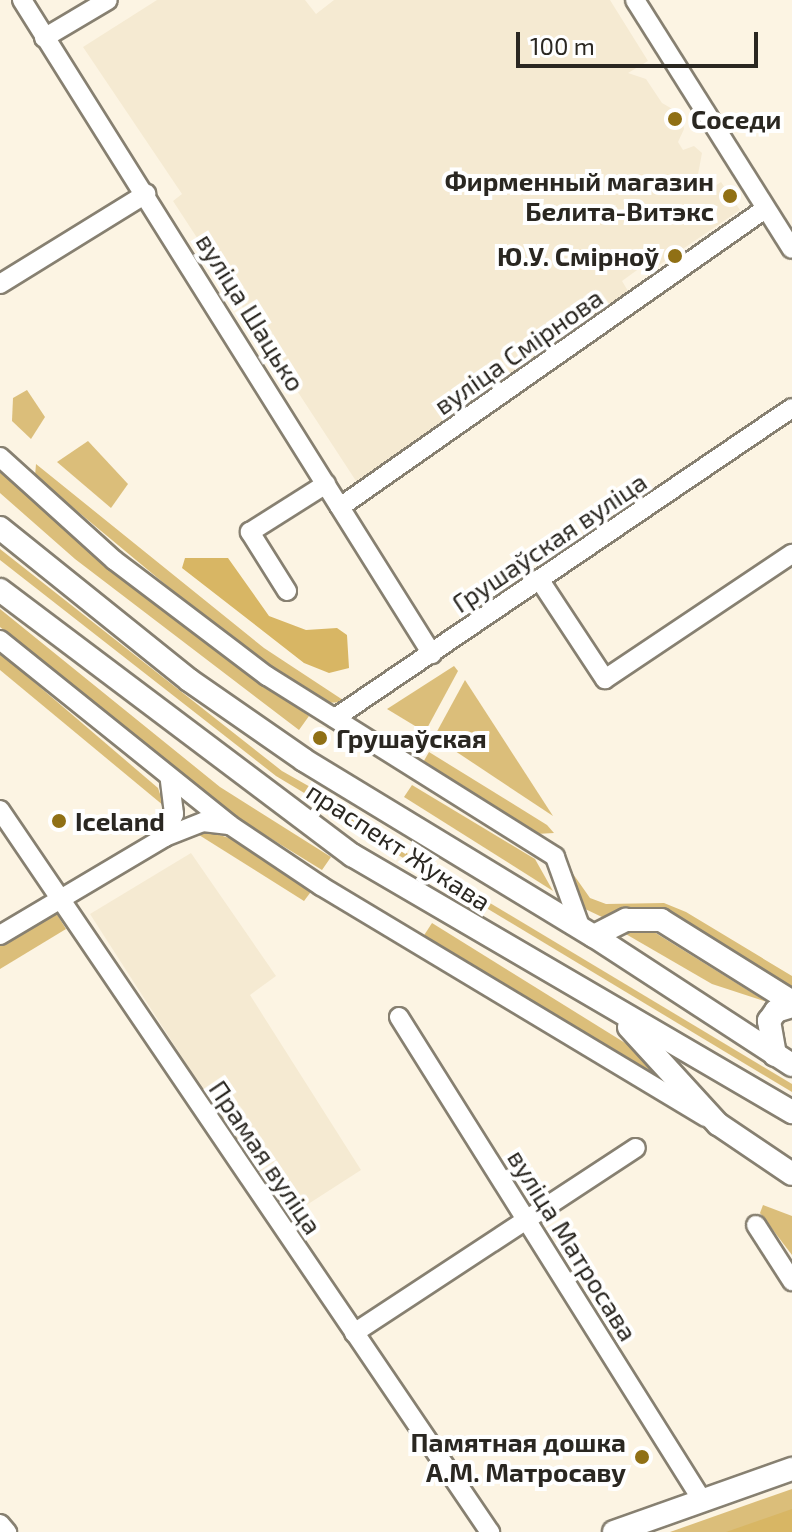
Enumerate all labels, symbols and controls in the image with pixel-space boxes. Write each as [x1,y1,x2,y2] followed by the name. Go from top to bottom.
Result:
[520,16,762,66] scale bar
[530,31,595,60] text: 100 m
[691,103,781,135] place label: Соседи
[666,110,684,128] marker: Соседи
[445,165,714,226] place label: Фирменный магазин Белита-Витэкс
[721,187,739,205] marker: Фирменный магазин Белита-Витэкс
[190,227,312,397] street label: вуліца Шацько
[497,240,659,272] place label: Ю.У. Смірноў
[666,247,684,265] marker: Ю.У. Смірноў
[428,281,608,421] street label: вуліца Смірнова
[446,465,652,619] street label: Грушаўская вуліца
[336,722,487,754] place label: Грушаўская
[311,729,329,747] marker: Грушаўская
[301,775,497,917] street label: праспект Жукава
[75,805,165,837] place label: Iceland
[50,812,68,830] marker: Iceland
[203,1074,329,1240] street label: Прамая вуліца
[502,1144,644,1346] street label: вуліца Матросава
[411,1426,626,1488] place label: Памятная дошка А.М. Матросаву
[633,1448,651,1466] marker: Памятная дошка А.М. Матросаву

